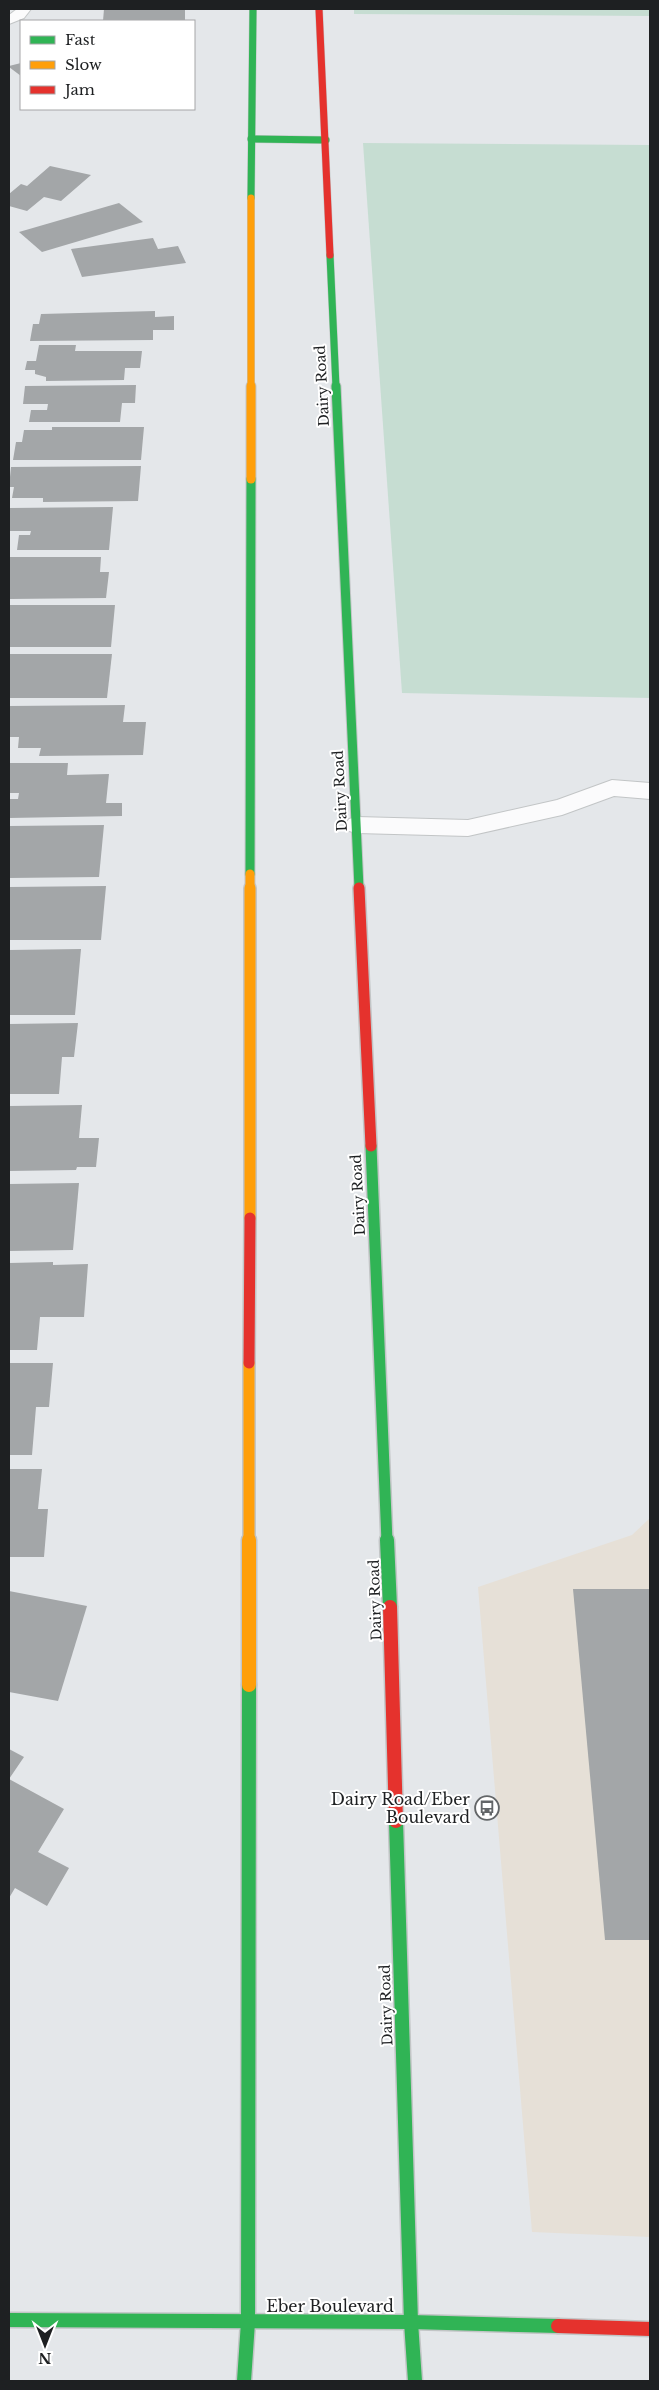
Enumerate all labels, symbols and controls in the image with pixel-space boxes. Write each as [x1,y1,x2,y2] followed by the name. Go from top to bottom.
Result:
[20,20,195,110] legend
[65,30,96,49] text: Fast
[65,55,102,74] text: Slow
[63,80,95,99] text: Jam
[311,344,333,427] street label: Dairy Road
[329,749,351,832] street label: Dairy Road
[347,1153,369,1236] street label: Dairy Road
[365,1559,385,1641] street label: Dairy Road
[331,1789,470,1827] place label: Dairy Road/Eber Boulevard
[474,1795,500,1821] bus stop icon: Dairy Road/Eber Boulevard
[376,1964,396,2046] street label: Dairy Road
[266,2296,394,2316] street label: Eber Boulevard
[20,2320,70,2370] north arrow
[38,2349,52,2367] text: N

